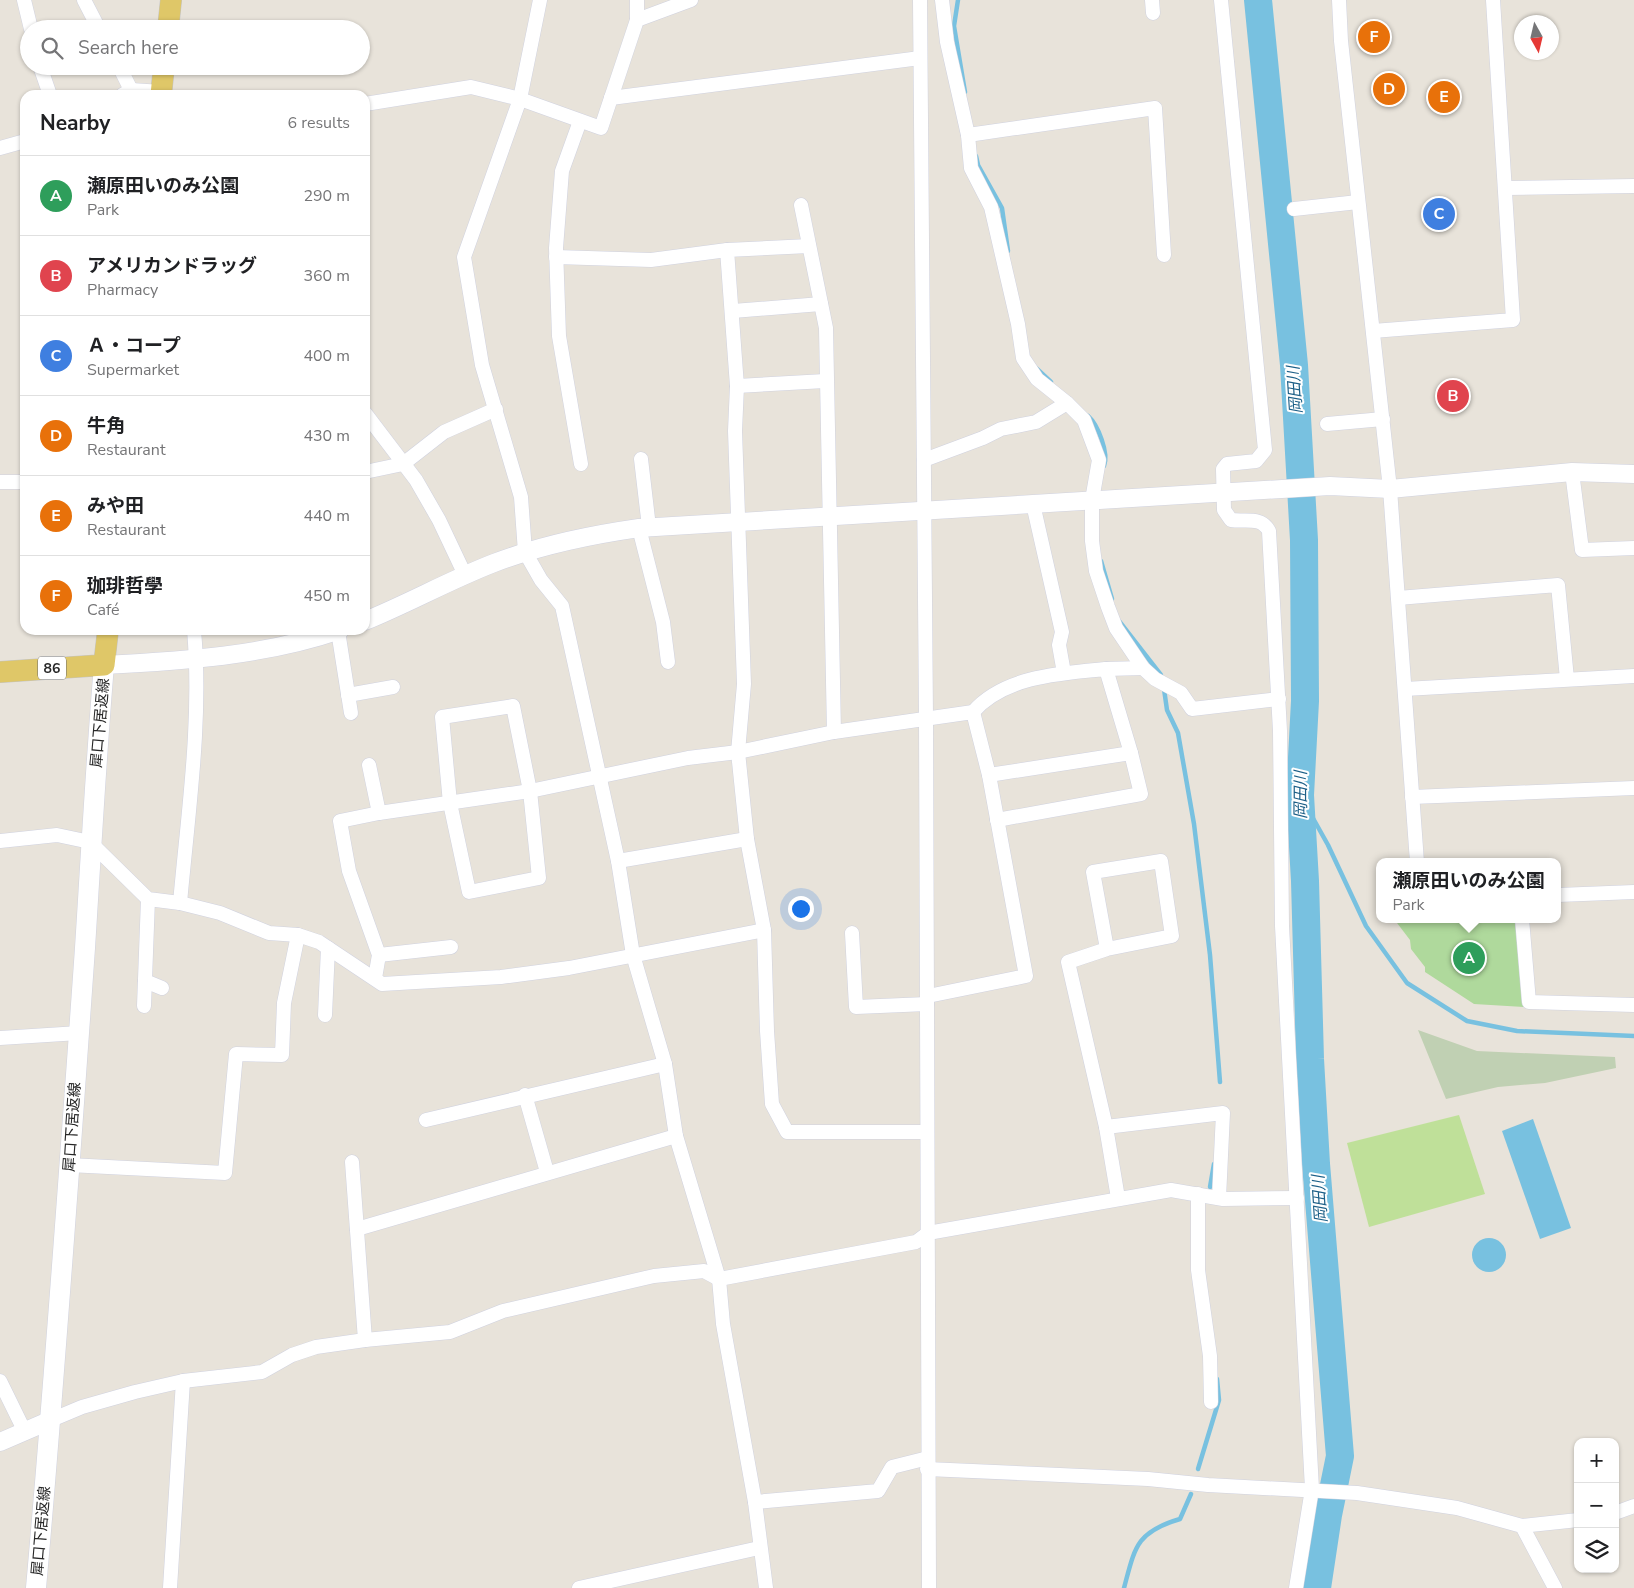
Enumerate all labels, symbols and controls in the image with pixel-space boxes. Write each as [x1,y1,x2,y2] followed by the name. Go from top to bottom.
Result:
[1514,15,1559,60] north arrow
[1358,18,1390,56] pin: F
[20,20,370,75] search box
[38,34,66,62] icon: search
[78,35,179,61] text: Search here
[1373,70,1405,108] pin: D
[1428,78,1460,116] pin: E
[40,109,110,137] text: Nearby
[288,112,350,134] text: 6 results
[87,173,239,199] text: 瀬原田いのみ公園
[50,185,62,207] text: A
[303,185,350,207] text: 290 m
[1423,195,1455,233] pin: C
[87,199,119,221] text: Park
[87,253,257,279] text: アメリカンドラッグ
[50,265,62,287] text: B
[303,265,350,287] text: 360 m
[87,279,158,301] text: Pharmacy
[87,333,181,359] text: Ａ・コープ
[51,345,61,367] text: C
[303,345,350,367] text: 400 m
[87,359,179,381] text: Supermarket
[1282,363,1308,415] water label: 岡田川
[1437,377,1469,415] pin: B
[87,413,125,439] text: 牛角
[50,425,62,447] text: D
[303,425,350,447] text: 430 m
[87,439,166,461] text: Restaurant
[87,493,144,519] text: みや田
[51,505,61,527] text: E
[303,505,350,527] text: 440 m
[87,519,166,541] text: Restaurant
[87,573,163,599] text: 珈琲哲學
[52,585,61,607] text: F
[303,585,350,607] text: 450 m
[87,599,120,621] text: Café
[38,656,66,680] road number: 86
[86,677,114,769] street label: 犀口下居返線
[1290,769,1312,819] water label: 岡田川
[1376,858,1561,923] popup
[1392,868,1545,894] text: 瀬原田いのみ公園
[1392,894,1424,916] text: Park
[788,896,814,922] your location
[1453,939,1485,977] pin: A
[59,1081,85,1173] street label: 犀口下居返線
[1307,1172,1333,1224] water label: 岡田川
[1574,1438,1619,1573] map controls
[1574,1438,1619,1483] button: +
[1574,1483,1619,1528] button: −
[27,1485,55,1577] street label: 犀口下居返線
[1574,1528,1619,1573] button: layers

